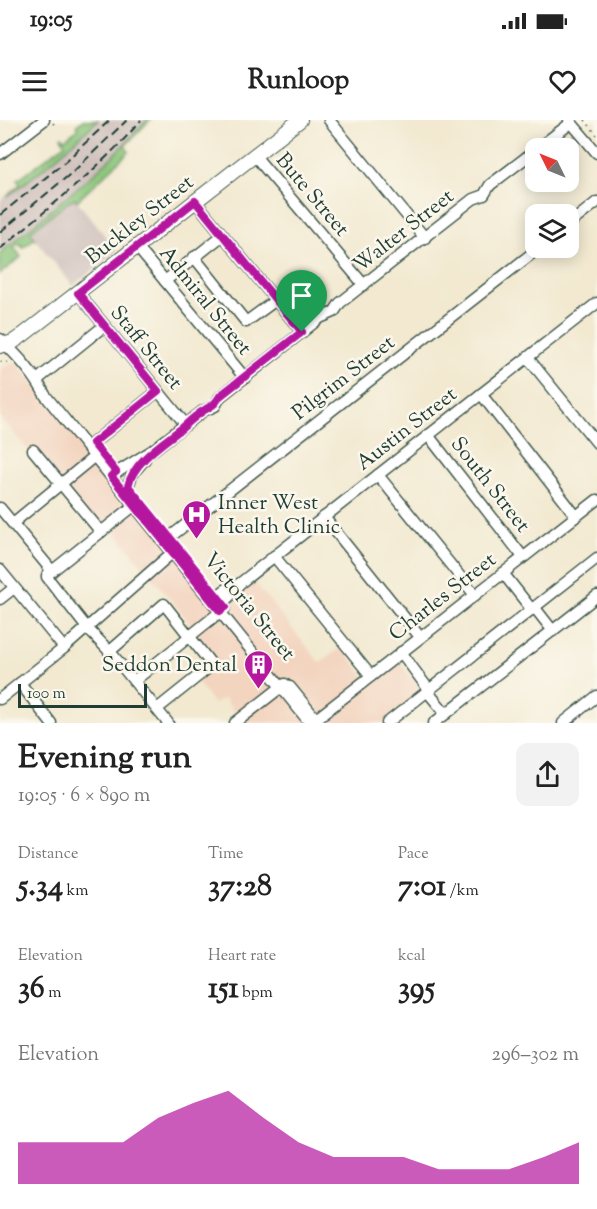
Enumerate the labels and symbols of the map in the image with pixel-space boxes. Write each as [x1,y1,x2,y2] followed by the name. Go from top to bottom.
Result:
[525,138,579,192] north arrow
[268,147,355,244] street label: Bute Street
[80,169,201,273] street label: Buckley Street
[347,183,461,281] street label: Walter Street
[151,240,258,362] street label: Admiral Street
[276,270,327,332] pin
[102,300,189,397] street label: Staff Street
[286,329,402,428] street label: Pilgrim Street
[350,381,464,479] street label: Austin Street
[442,431,536,540] street label: South Street
[218,489,340,543] place label: Inner West Health Clinic
[181,498,213,540] hospital icon: Inner West Health Clinic
[383,546,503,649] street label: Charles Street
[195,547,302,668] street label: Victoria Street
[242,648,274,690] building icon: Seddon Dental
[102,651,237,681] place label: Seddon Dental
[18,681,147,708] scale bar

